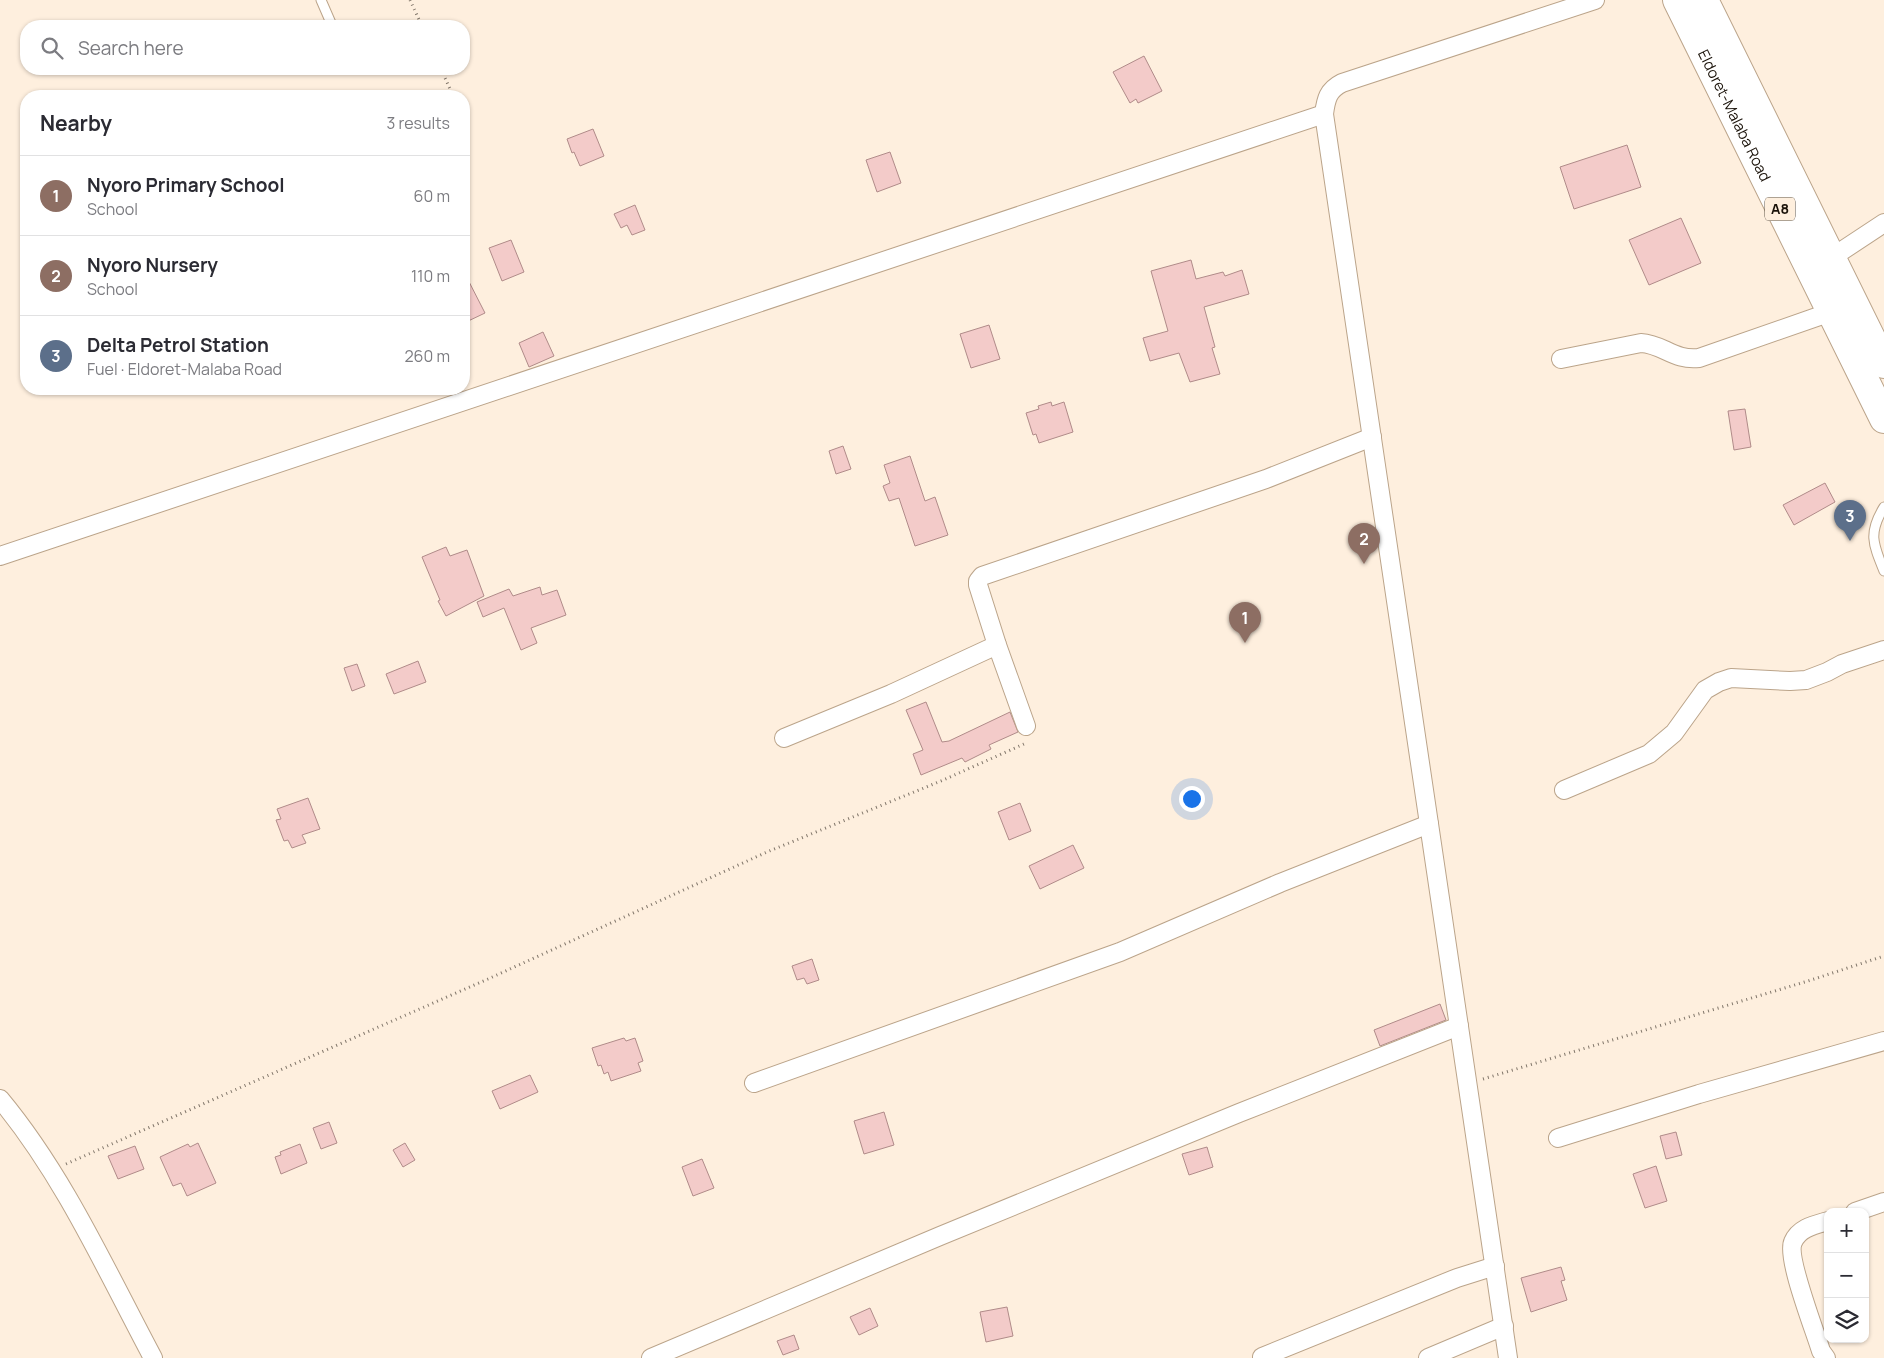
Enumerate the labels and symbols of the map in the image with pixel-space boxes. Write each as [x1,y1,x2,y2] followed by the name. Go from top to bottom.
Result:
[1693,46,1776,185] street label: Eldoret-Malaba Road
[1765,198,1795,220] road number: A8
[1834,500,1866,541] pin: 3
[1348,523,1380,564] pin: 2
[1229,602,1261,643] pin: 1
[1179,786,1205,812] your location

